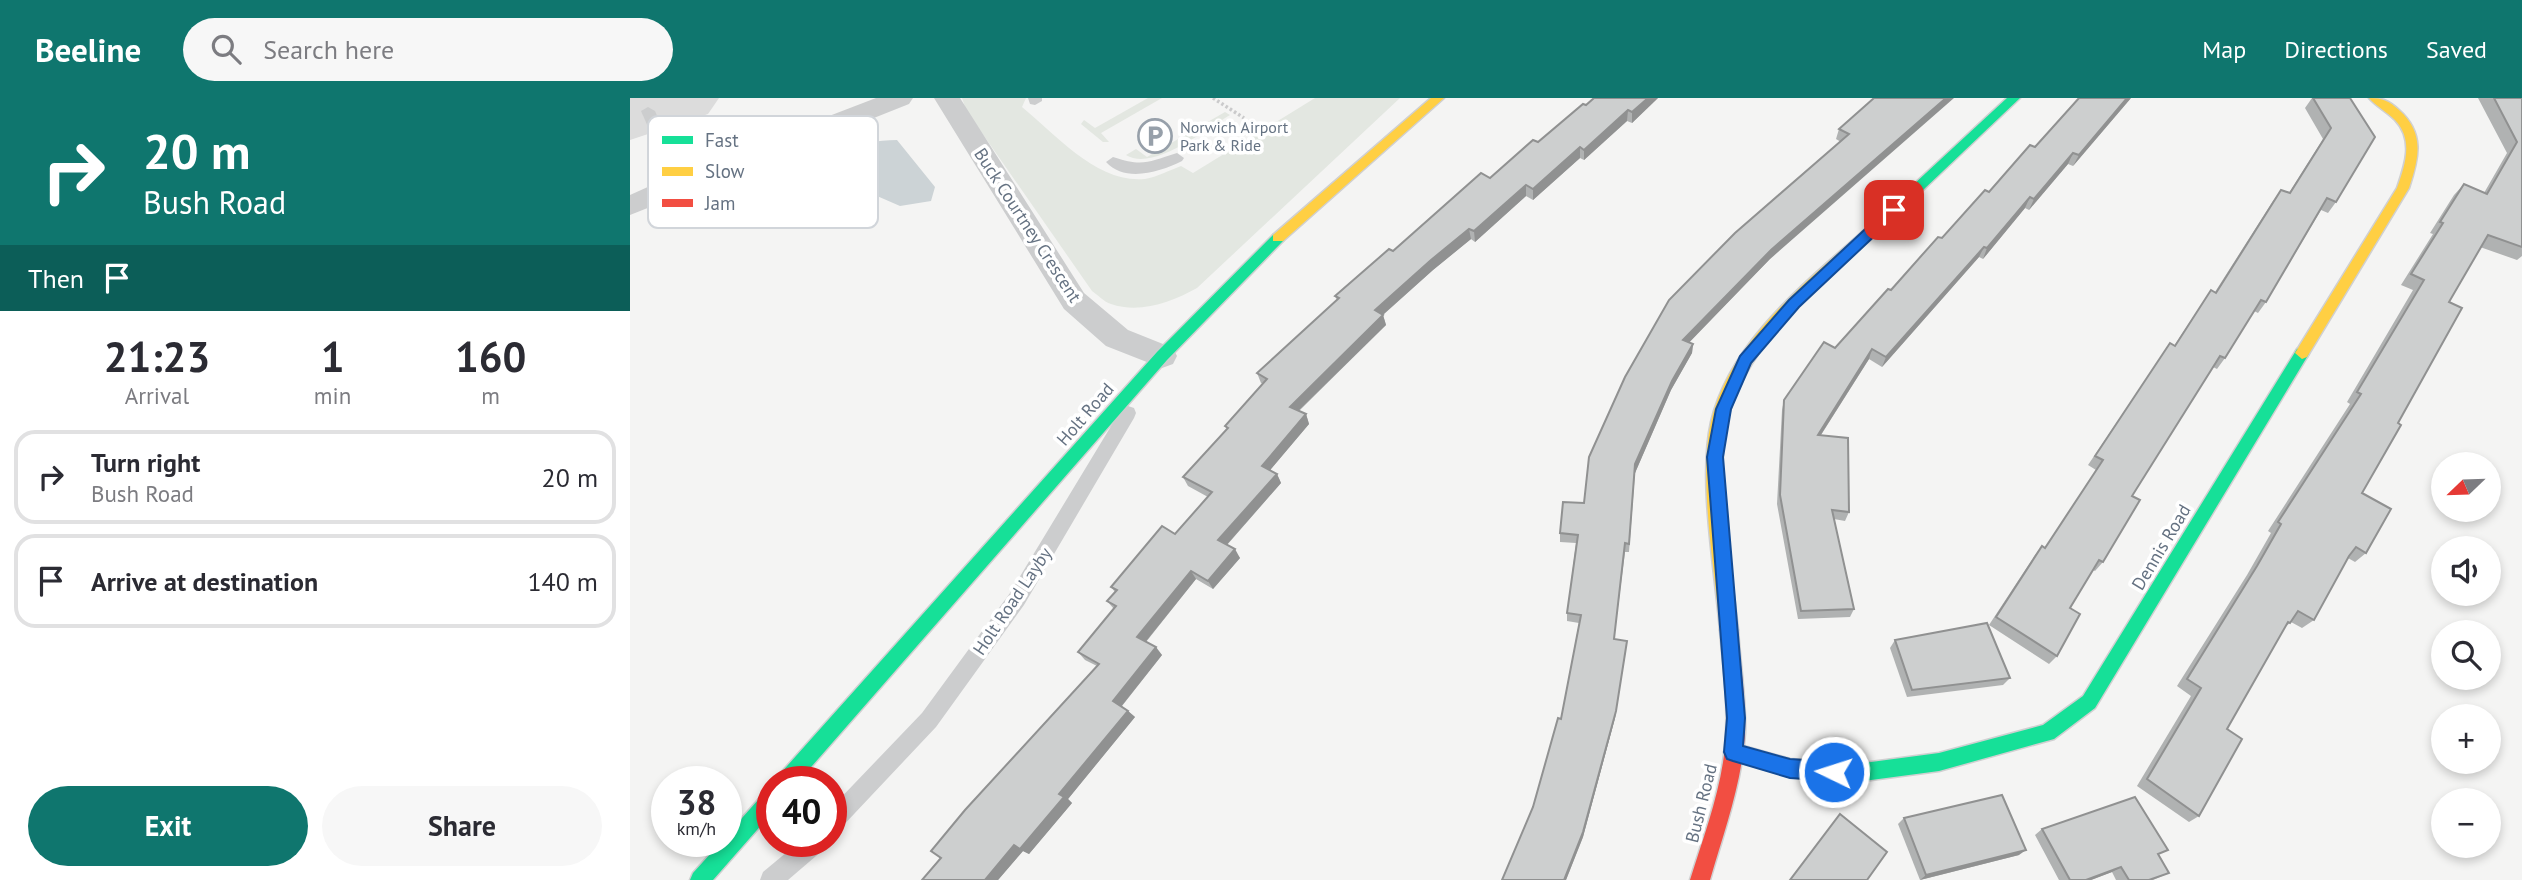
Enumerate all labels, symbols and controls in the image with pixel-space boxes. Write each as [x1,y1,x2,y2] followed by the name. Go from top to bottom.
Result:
[183,18,673,81] search box
[35,28,141,71] text: Beeline
[207,30,245,68] icon: search
[263,33,394,66] text: Search here
[2202,34,2246,65] text: Map
[2284,34,2388,65] text: Directions
[2426,34,2487,65] text: Saved
[648,116,878,228] legend
[1136,117,1174,155] parking icon: Norwich Airport Park & Ride
[1180,117,1289,155] place label: Norwich Airport Park & Ride
[143,119,250,183] text: 20 m
[28,126,119,217] icon: right
[705,128,739,152] text: Fast
[969,143,1087,307] street label: Buck Courtney Crescent
[705,159,745,183] text: Slow
[1864,180,1924,240] pin
[143,181,286,223] text: Bush Road
[704,191,735,215] text: Jam
[1875,191,1913,229] icon: arrive
[98,259,136,297] icon: arrive
[28,262,84,295] text: Then
[104,329,210,384] text: 21:23
[321,329,344,384] text: 1
[455,329,526,384] text: 160
[1051,378,1119,450] street label: Holt Road
[125,381,189,410] text: Arrival
[314,381,351,410] text: min
[481,381,500,410] text: m
[91,446,200,479] text: Turn right
[2431,452,2501,522] north arrow
[2431,452,2501,858] map controls
[32,458,70,496] icon: right
[542,461,598,494] text: 20 m
[91,479,194,508] text: Bush Road
[2126,500,2196,594] street label: Dennis Road
[2431,536,2501,606] button: sound
[968,542,1057,659] street label: Holt Road Layby
[32,562,70,600] icon: arrive
[91,565,318,598] text: Arrive at destination
[527,565,598,598] text: 140 m
[2431,620,2501,690] button: search
[2431,704,2501,774] button: +
[1797,735,1871,809] position arrow
[1680,761,1722,845] street label: Bush Road
[756,766,847,857] speed limit sign: 40
[677,779,716,825] text: 38
[28,786,308,866] button: Exit
[322,786,602,866] button: Share
[2431,788,2501,858] button: −
[677,817,716,840] text: km/h

